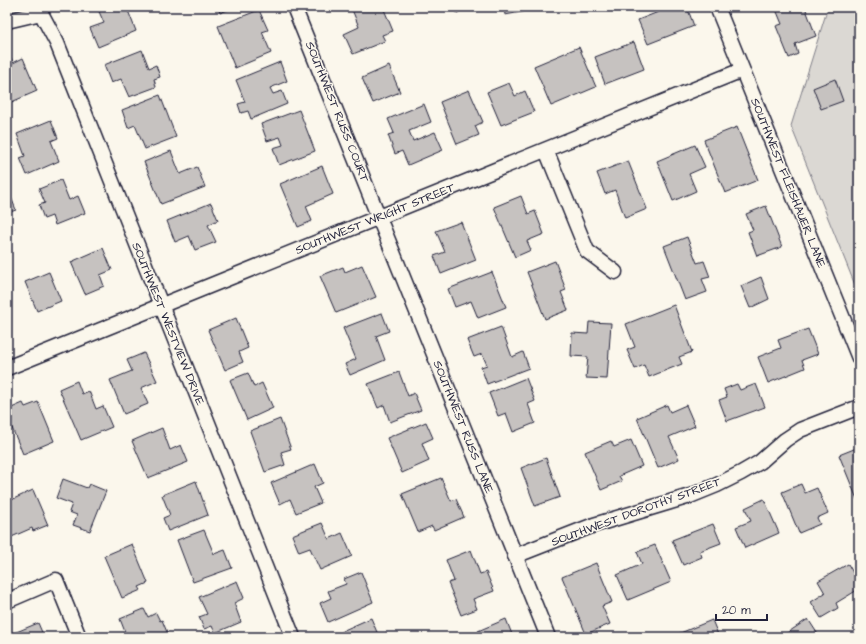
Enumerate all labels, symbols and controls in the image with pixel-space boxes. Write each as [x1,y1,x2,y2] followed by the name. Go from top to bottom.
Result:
[301,39,373,185] street label: SOUTHWEST RUSS COURT
[746,96,830,270] street label: SOUTHWEST FLEISHAUER LANE
[293,179,458,259] street label: SOUTHWEST WRIGHT STREET
[127,240,209,408] street label: SOUTHWEST WESTVIEW DRIVE
[429,358,497,496] street label: SOUTHWEST RUSS LANE
[549,473,724,551] street label: SOUTHWEST DOROTHY STREET
[716,596,767,622] scale bar
[722,602,751,619] text: 20 m

